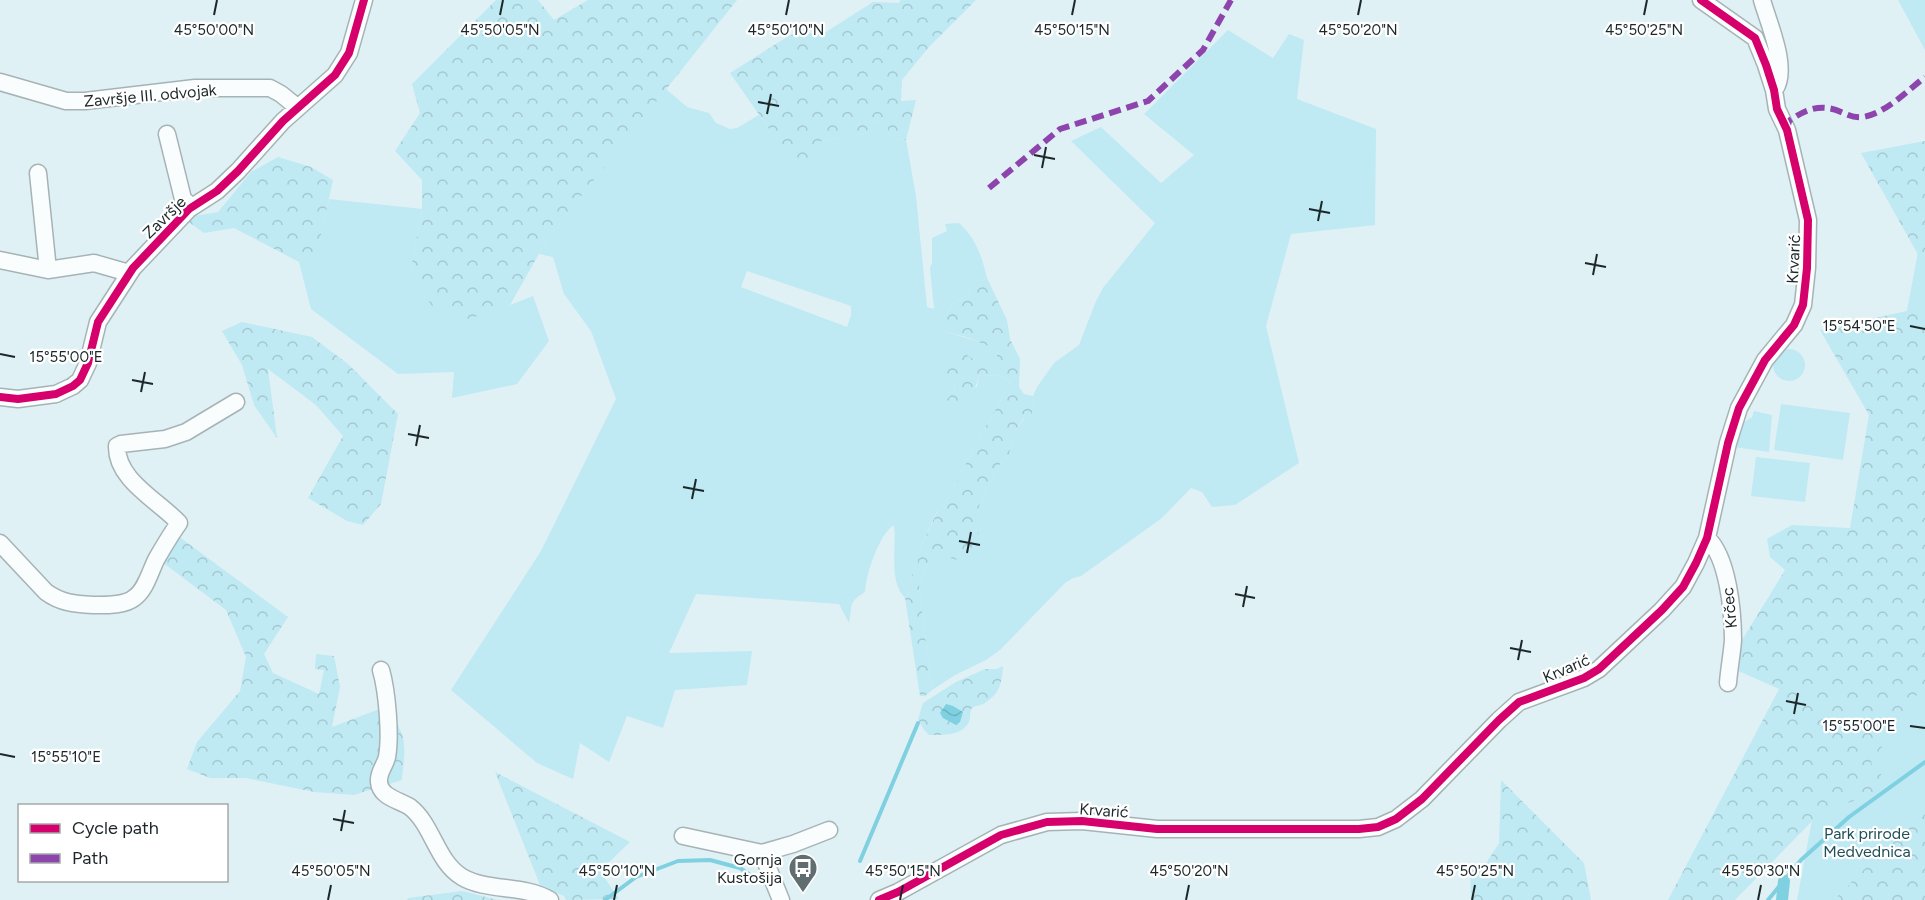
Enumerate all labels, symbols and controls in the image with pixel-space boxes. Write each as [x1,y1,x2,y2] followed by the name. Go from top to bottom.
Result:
[174,21,254,39] text: 45°50'00"N
[460,21,540,39] text: 45°50'05"N
[748,21,824,39] text: 45°50'10"N
[1034,21,1110,39] text: 45°50'15"N
[1318,21,1398,39] text: 45°50'20"N
[1605,21,1683,39] text: 45°50'25"N
[83,80,217,111] street label: Završje III. odvojak
[139,192,190,242] street label: Završje
[1783,234,1804,284] street label: Krvarić
[1822,317,1896,335] text: 15°54'50"E
[29,348,103,366] text: 15°55'00"E
[1718,586,1741,629] street label: Krčec
[1540,650,1593,687] street label: Krvarić
[1822,717,1896,735] text: 15°55'00"E
[31,748,101,766] text: 15°55'10"E
[1079,799,1130,822] street label: Krvarić
[18,804,228,882] legend
[72,817,159,839] text: Cycle path
[1823,824,1911,861] park label: Park prirode Medvednica
[72,847,108,869] text: Path
[717,850,782,887] place label: Gornja Kustošija
[787,852,819,894] bus stop icon: Gornja Kustošija
[291,862,371,880] text: 45°50'05"N
[579,862,655,880] text: 45°50'10"N
[865,862,941,880] text: 45°50'15"N
[1149,862,1229,880] text: 45°50'20"N
[1436,862,1514,880] text: 45°50'25"N
[1722,862,1800,880] text: 45°50'30"N

